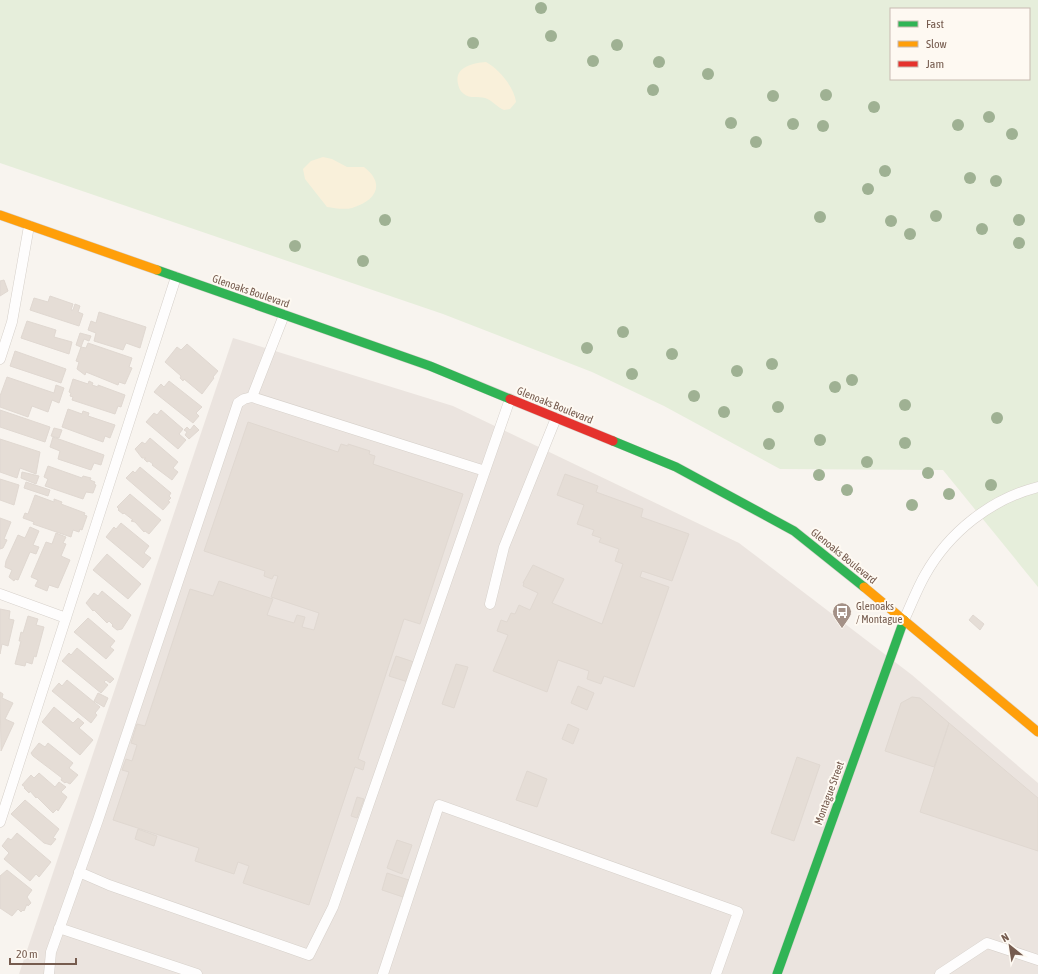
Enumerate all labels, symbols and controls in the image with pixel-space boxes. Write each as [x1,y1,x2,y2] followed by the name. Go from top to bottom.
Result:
[890,8,1030,80] legend
[926,17,944,31] text: Fast
[926,37,947,51] text: Slow
[926,57,944,71] text: Jam
[211,272,291,310] street label: Glenoaks Boulevard
[515,384,595,426] street label: Glenoaks Boulevard
[809,526,879,586] street label: Glenoaks Boulevard
[856,600,902,625] place label: Glenoaks / Montague
[831,601,853,629] bus stop icon: Glenoaks / Montague
[812,760,846,826] street label: Montague Street
[990,926,1030,966] north arrow
[999,931,1011,944] text: N
[10,940,76,966] scale bar
[16,947,38,961] text: 20 m

